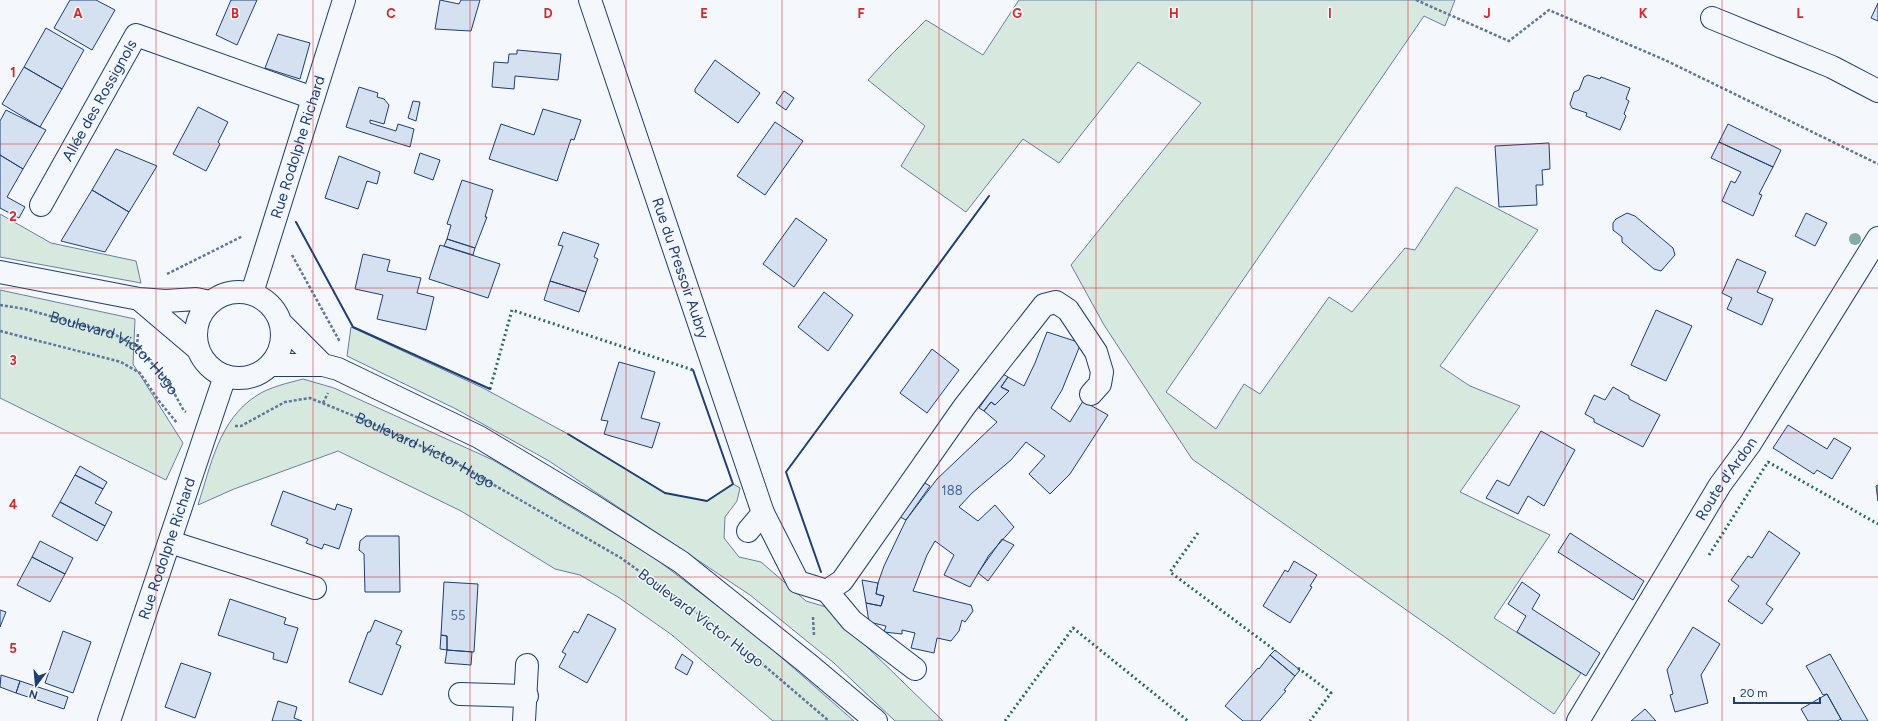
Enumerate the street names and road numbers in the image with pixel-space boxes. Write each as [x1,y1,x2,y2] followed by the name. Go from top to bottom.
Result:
[58,36,141,164] street label: Allée des Rossignols
[267,73,329,221] street label: Rue Rodolphe Richard
[648,195,713,341] street label: Rue du Pressoir Aubry
[48,307,183,398] street label: Boulevard Victor Hugo
[353,409,498,492] street label: Boulevard Victor Hugo
[1692,434,1761,524] street label: Route d'Ardon
[135,475,199,622] street label: Rue Rodolphe Richard
[635,565,768,671] street label: Boulevard Victor Hugo

